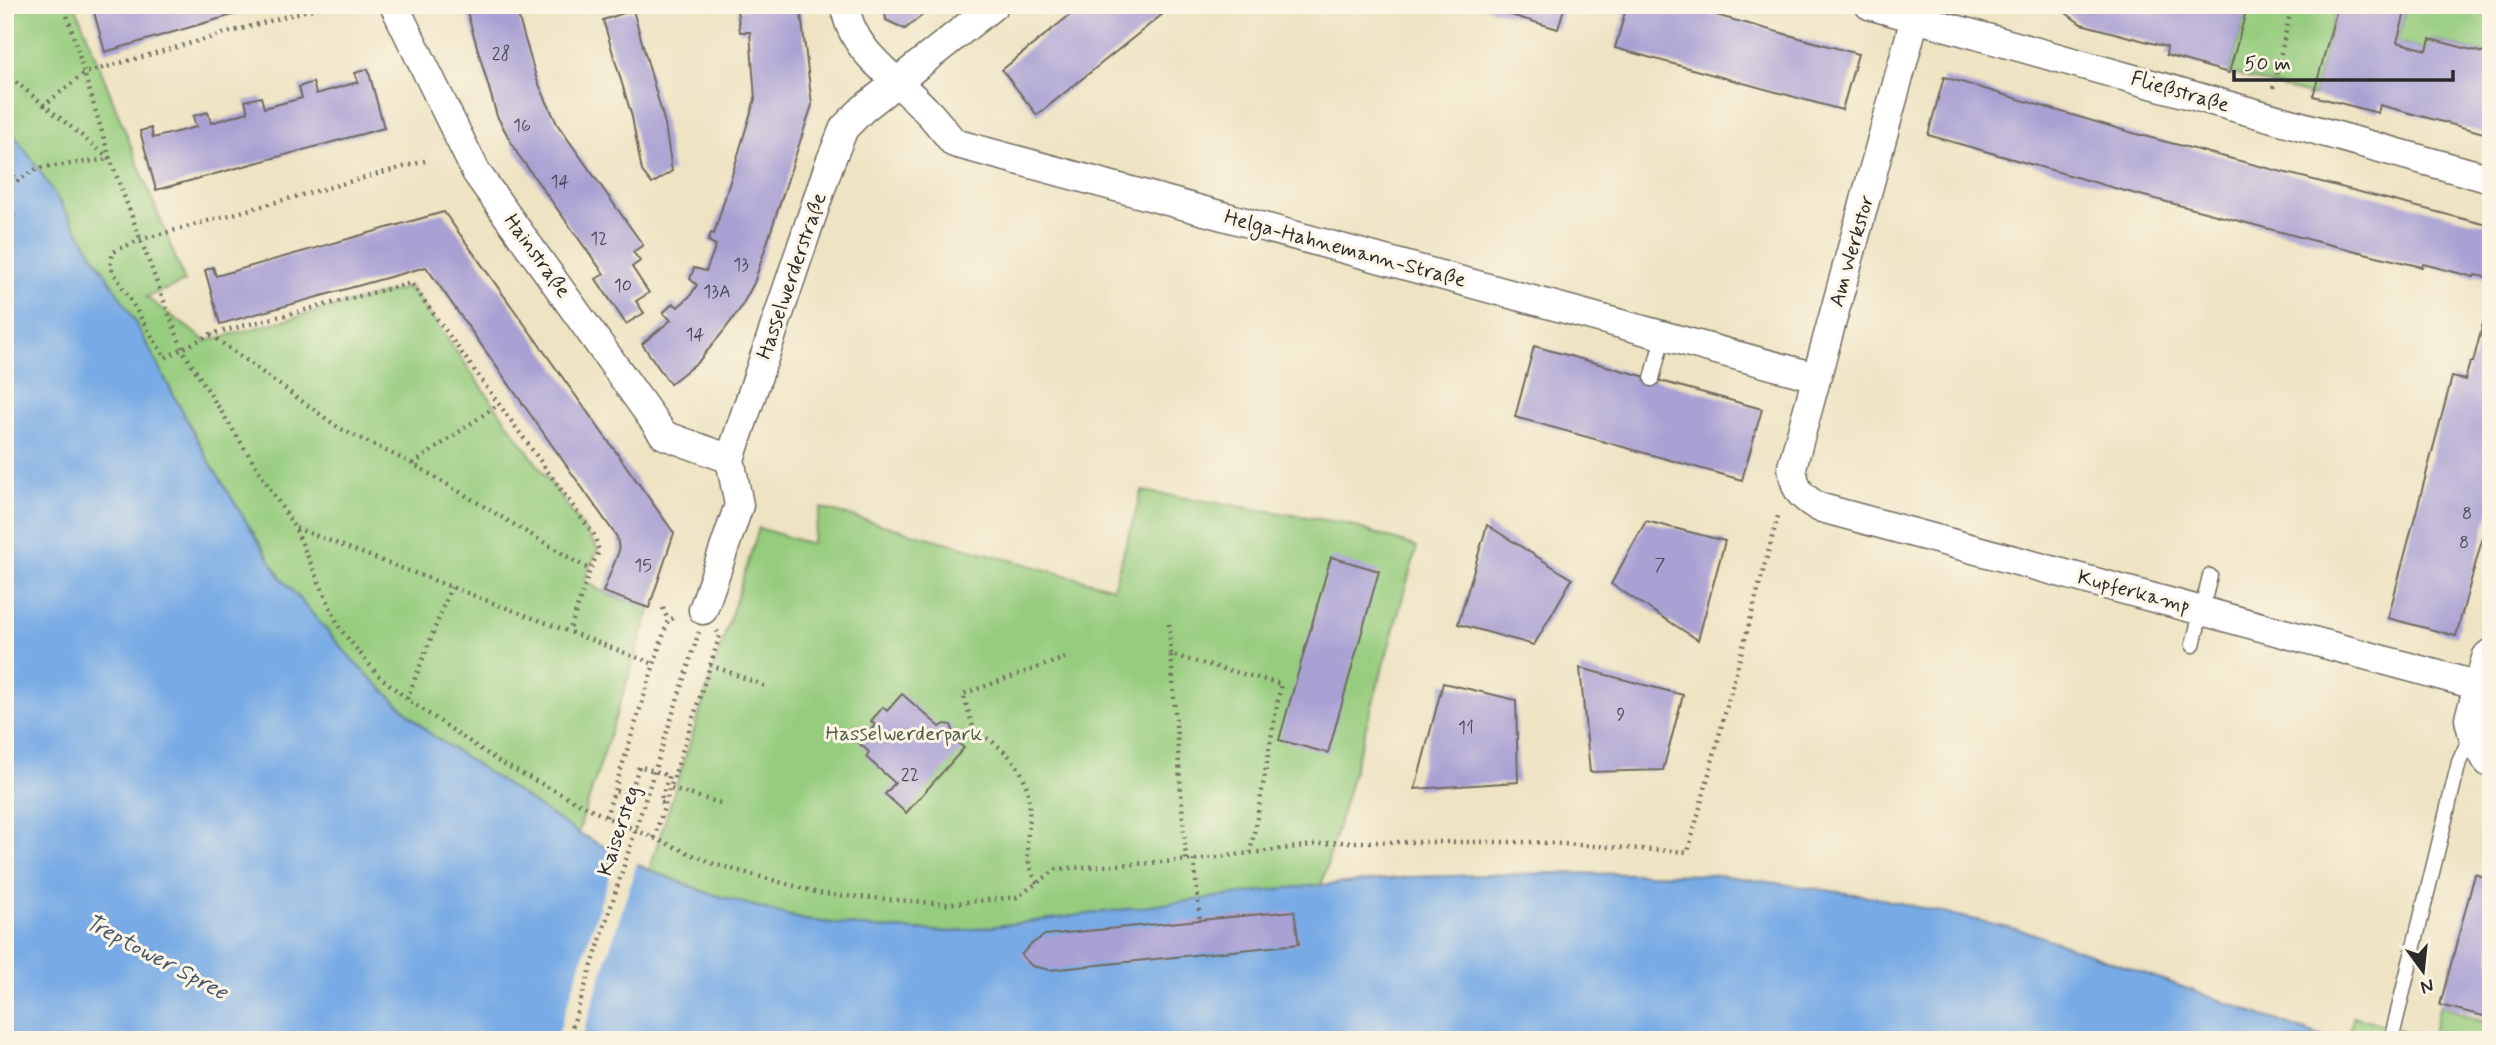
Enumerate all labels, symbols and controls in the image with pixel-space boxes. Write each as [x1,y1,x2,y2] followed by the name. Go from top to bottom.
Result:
[2234,38,2452,82] scale bar
[492,42,510,66] house number: 28
[2244,50,2291,78] text: 50 m
[2127,65,2233,119] street label: Fließstraße
[513,114,531,138] house number: 16
[551,170,570,194] house number: 14
[750,189,834,363] street label: Hasselwerderstraße
[1823,192,1881,310] street label: Am Werkstor
[1221,203,1469,296] street label: Helga-Hahnemann-Straße
[497,208,577,304] street label: Hainstraße
[590,227,608,251] house number: 12
[733,253,749,277] house number: 13
[614,274,632,298] house number: 10
[703,280,731,304] house number: 13A
[686,323,705,347] house number: 14
[2462,502,2472,526] house number: 8
[2459,531,2469,555] house number: 8
[1655,553,1666,577] house number: 7
[634,554,652,578] house number: 15
[2075,564,2193,620] street label: Kupferkamp
[1617,703,1626,727] house number: 9
[1458,716,1474,740] house number: 11
[826,720,983,748] park label: Hasselwerderpark
[901,763,919,787] house number: 22
[591,782,647,880] street label: Kaisersteg
[80,908,234,1009] water label: Treptower Spree
[2388,936,2458,1006] north arrow
[2418,972,2436,1000] text: N

